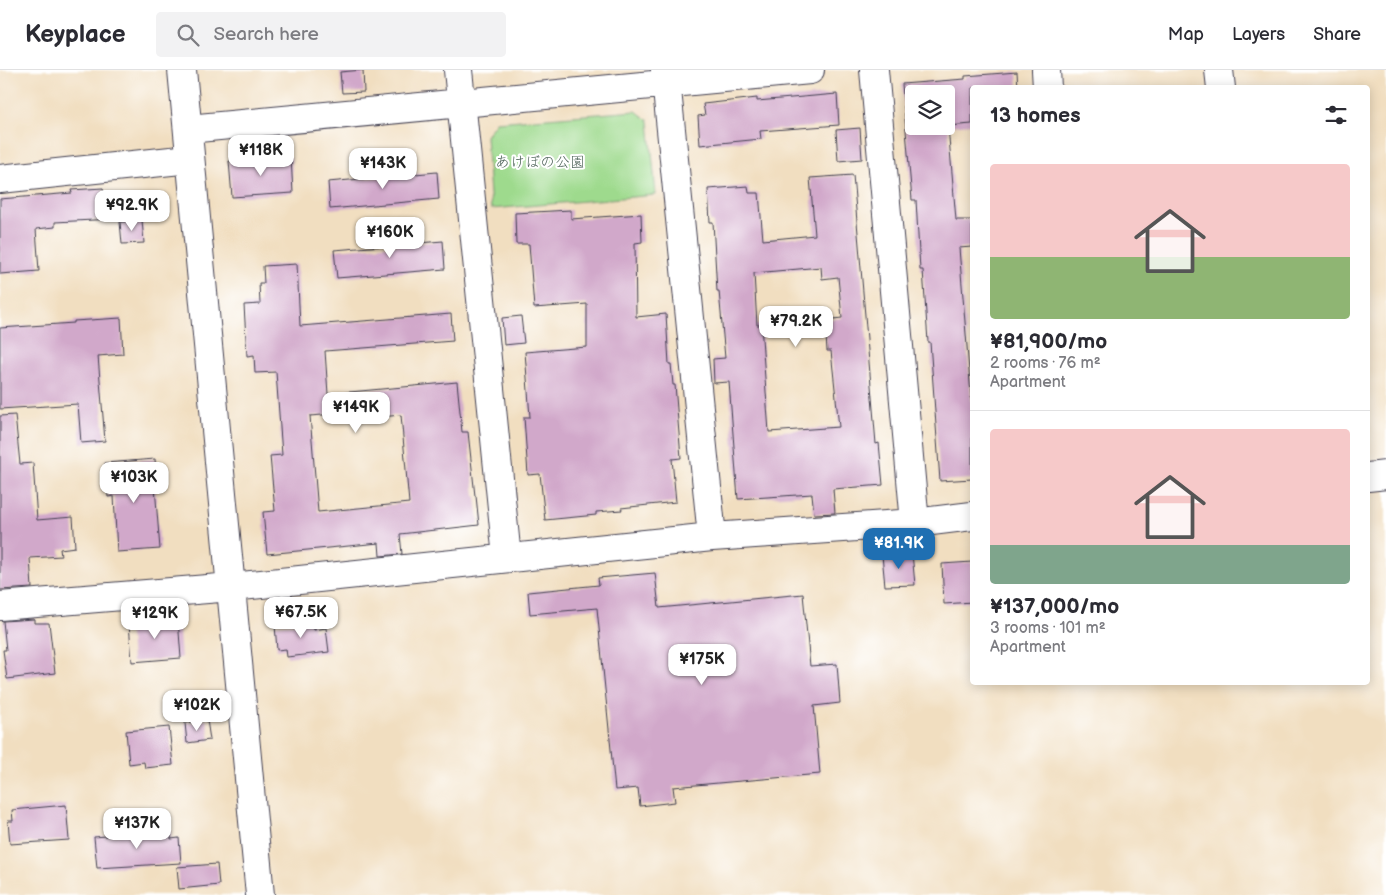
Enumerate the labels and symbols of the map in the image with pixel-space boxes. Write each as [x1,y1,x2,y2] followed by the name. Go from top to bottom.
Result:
[226,134,296,177] pin: ¥118K
[348,148,418,190] pin: ¥143K
[495,153,585,172] park label: あけぼの公園
[91,190,173,232] pin: ¥92.9K
[355,216,425,259] pin: ¥160K
[755,306,837,348] pin: ¥79.2K
[321,392,391,434] pin: ¥149K
[99,462,169,504] pin: ¥103K
[858,528,940,570] pin: ¥81.9K
[260,596,342,639] pin: ¥67.5K
[120,598,190,640] pin: ¥129K
[667,644,737,686] pin: ¥175K
[162,690,232,732] pin: ¥102K
[102,808,172,850] pin: ¥137K

